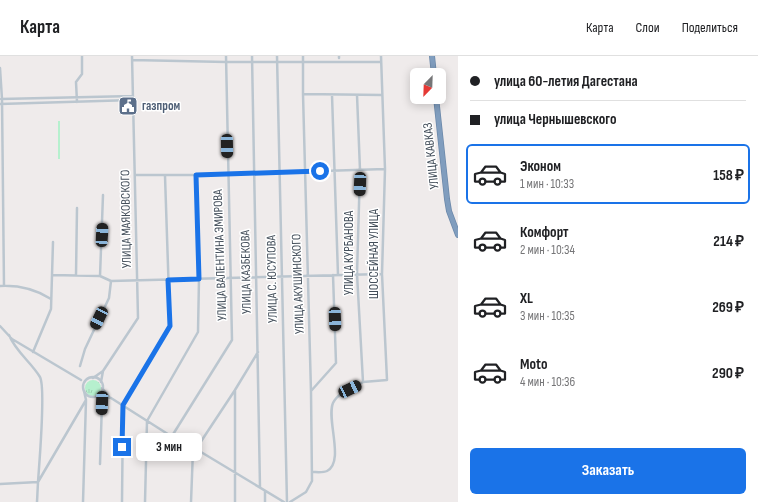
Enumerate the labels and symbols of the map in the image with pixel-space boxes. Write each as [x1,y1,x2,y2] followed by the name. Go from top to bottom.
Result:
[410,68,446,104] north arrow
[117,95,139,117] public building icon: газпром
[142,98,181,114] place label: газпром
[420,122,442,190] street label: УЛИЦА КАВКАЗ
[221,134,233,158] car
[311,162,329,180] route start
[117,170,135,268] street label: УЛИЦА МАЯКОВСКОГО
[354,172,366,196] car
[210,189,230,321] street label: УЛИЦА ВАЛЕНТИНА ЭМИРОВА
[366,208,382,299] street label: ШОССЕЙНАЯ УЛИЦА
[341,210,357,295] street label: УЛИЦА КУРБАНОВА
[95,223,109,247] car
[237,229,255,314] street label: УЛИЦА КАЗБЕКОВА
[288,233,308,335] street label: УЛИЦА АКУШИНСКОГО
[263,234,281,323] street label: УЛИЦА С. ЮСУПОВА
[88,305,110,331] car
[329,307,341,331] car
[337,378,363,400] car
[96,391,108,415] car
[136,433,202,461] callout: 3 мин
[113,438,131,456] route end

